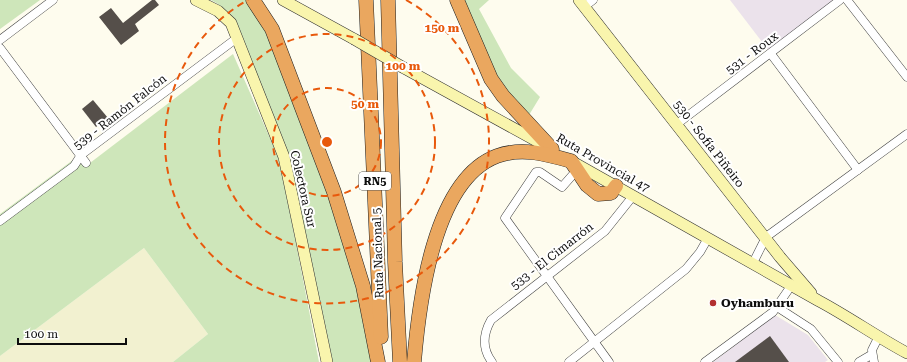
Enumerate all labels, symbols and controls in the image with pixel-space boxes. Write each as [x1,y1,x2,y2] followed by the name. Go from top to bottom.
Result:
[425,21,460,35] text: 150 m
[723,29,781,77] street label: 531 - Roux
[386,59,421,73] text: 100 m
[71,71,169,153] street label: 539 - Ramón Falcón
[351,97,379,111] text: 50 m
[671,98,747,190] street label: 530 - Sofía Piñeiro
[554,131,652,195] street label: Ruta Provincial 47
[320,135,334,149] centre of rings
[287,149,319,229] street label: Colectora Sur
[359,172,391,190] road number: RN5
[369,207,387,299] street label: Ruta Nacional 5
[508,219,596,293] street label: 533 - El Cimarrón
[721,296,794,310] place label: Oyhamburu
[708,298,718,308] marker: Oyhamburu
[18,320,126,346] scale bar
[24,327,58,341] text: 100 m

